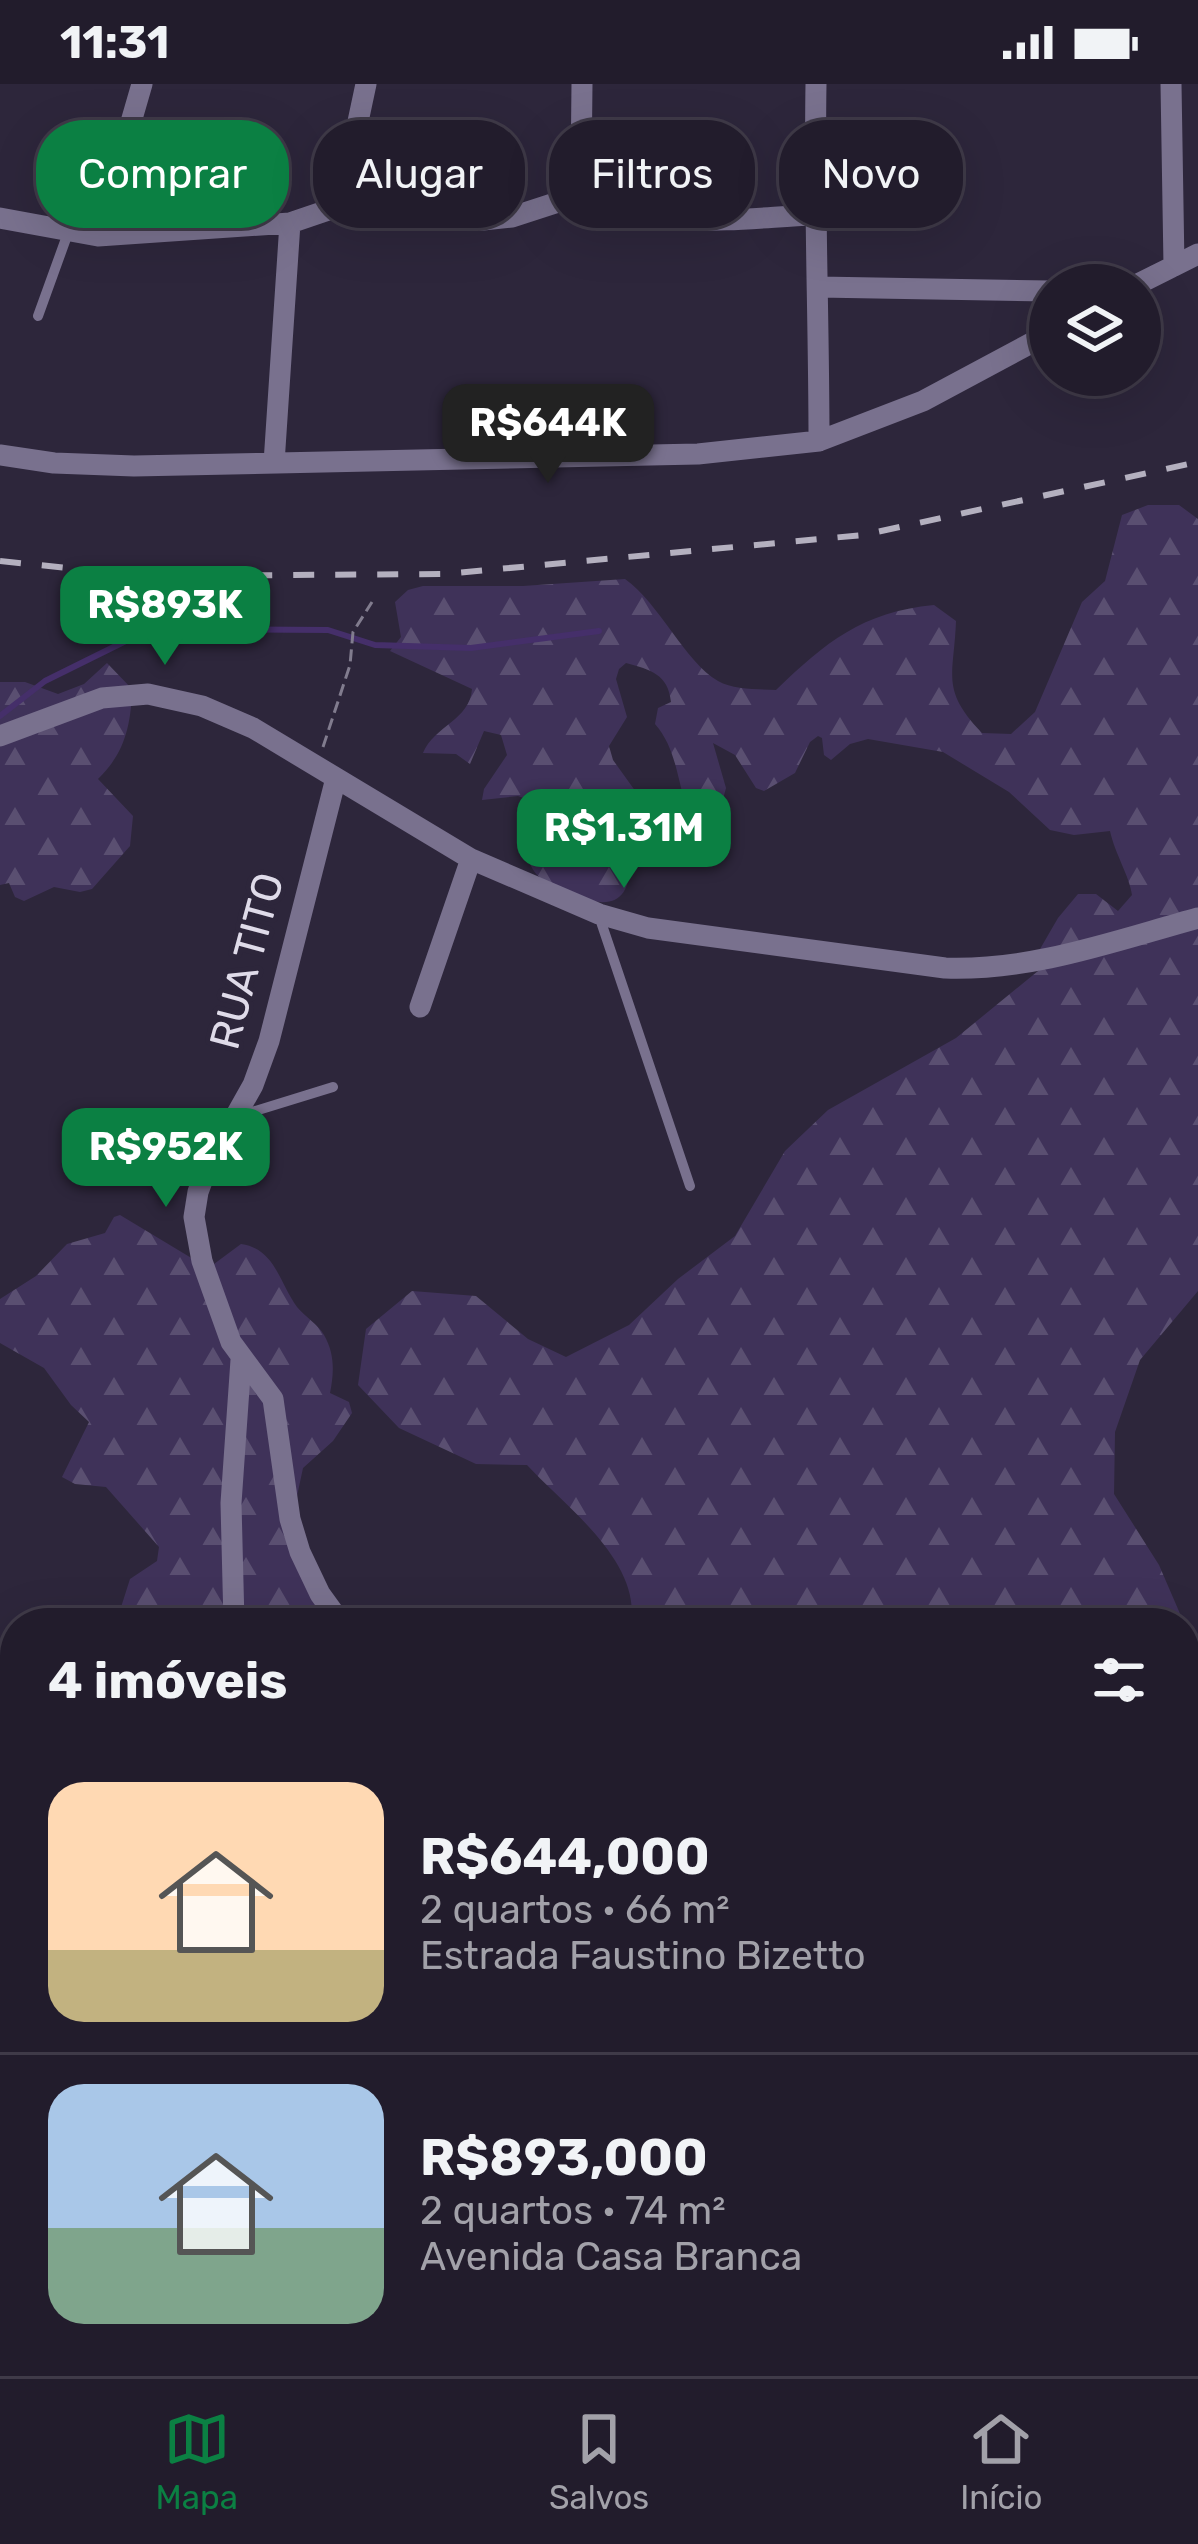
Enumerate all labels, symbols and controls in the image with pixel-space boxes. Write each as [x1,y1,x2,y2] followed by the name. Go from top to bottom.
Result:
[60,16,169,69] text: 11:31
[36,120,289,228] chip: Comprar
[313,120,525,228] chip: Alugar
[549,120,755,228] chip: Filtros
[779,120,963,228] chip: Novo
[1029,264,1161,396] map controls
[1029,264,1161,396] button: layers
[450,384,646,486] pin: R$644K
[469,400,627,446] text: R$644K
[67,566,263,668] pin: R$893K
[87,582,243,628] text: R$893K
[513,789,735,891] pin: R$1.31M
[544,805,704,851] text: R$1.31M
[199,867,295,1055] street label: RUA TITO
[68,1108,264,1210] pin: R$952K
[89,1124,243,1170] text: R$952K
[1086,1647,1152,1713] icon: filters
[48,1650,288,1711] text: 4 imóveis
[420,1826,710,1887] text: R$644,000
[144,1830,288,1974] icon: home
[420,1887,730,1933] text: 2 quartos · 66 m²
[420,1933,866,1979] text: Estrada Faustino Bizetto
[420,2127,708,2188] text: R$893,000
[144,2132,288,2276] icon: home
[420,2188,725,2234] text: 2 quartos · 74 m²
[420,2234,802,2280] text: Avenida Casa Branca
[156,2406,238,2517] tab: Mapa
[549,2406,649,2517] tab: Salvos
[960,2406,1042,2517] tab: Início

